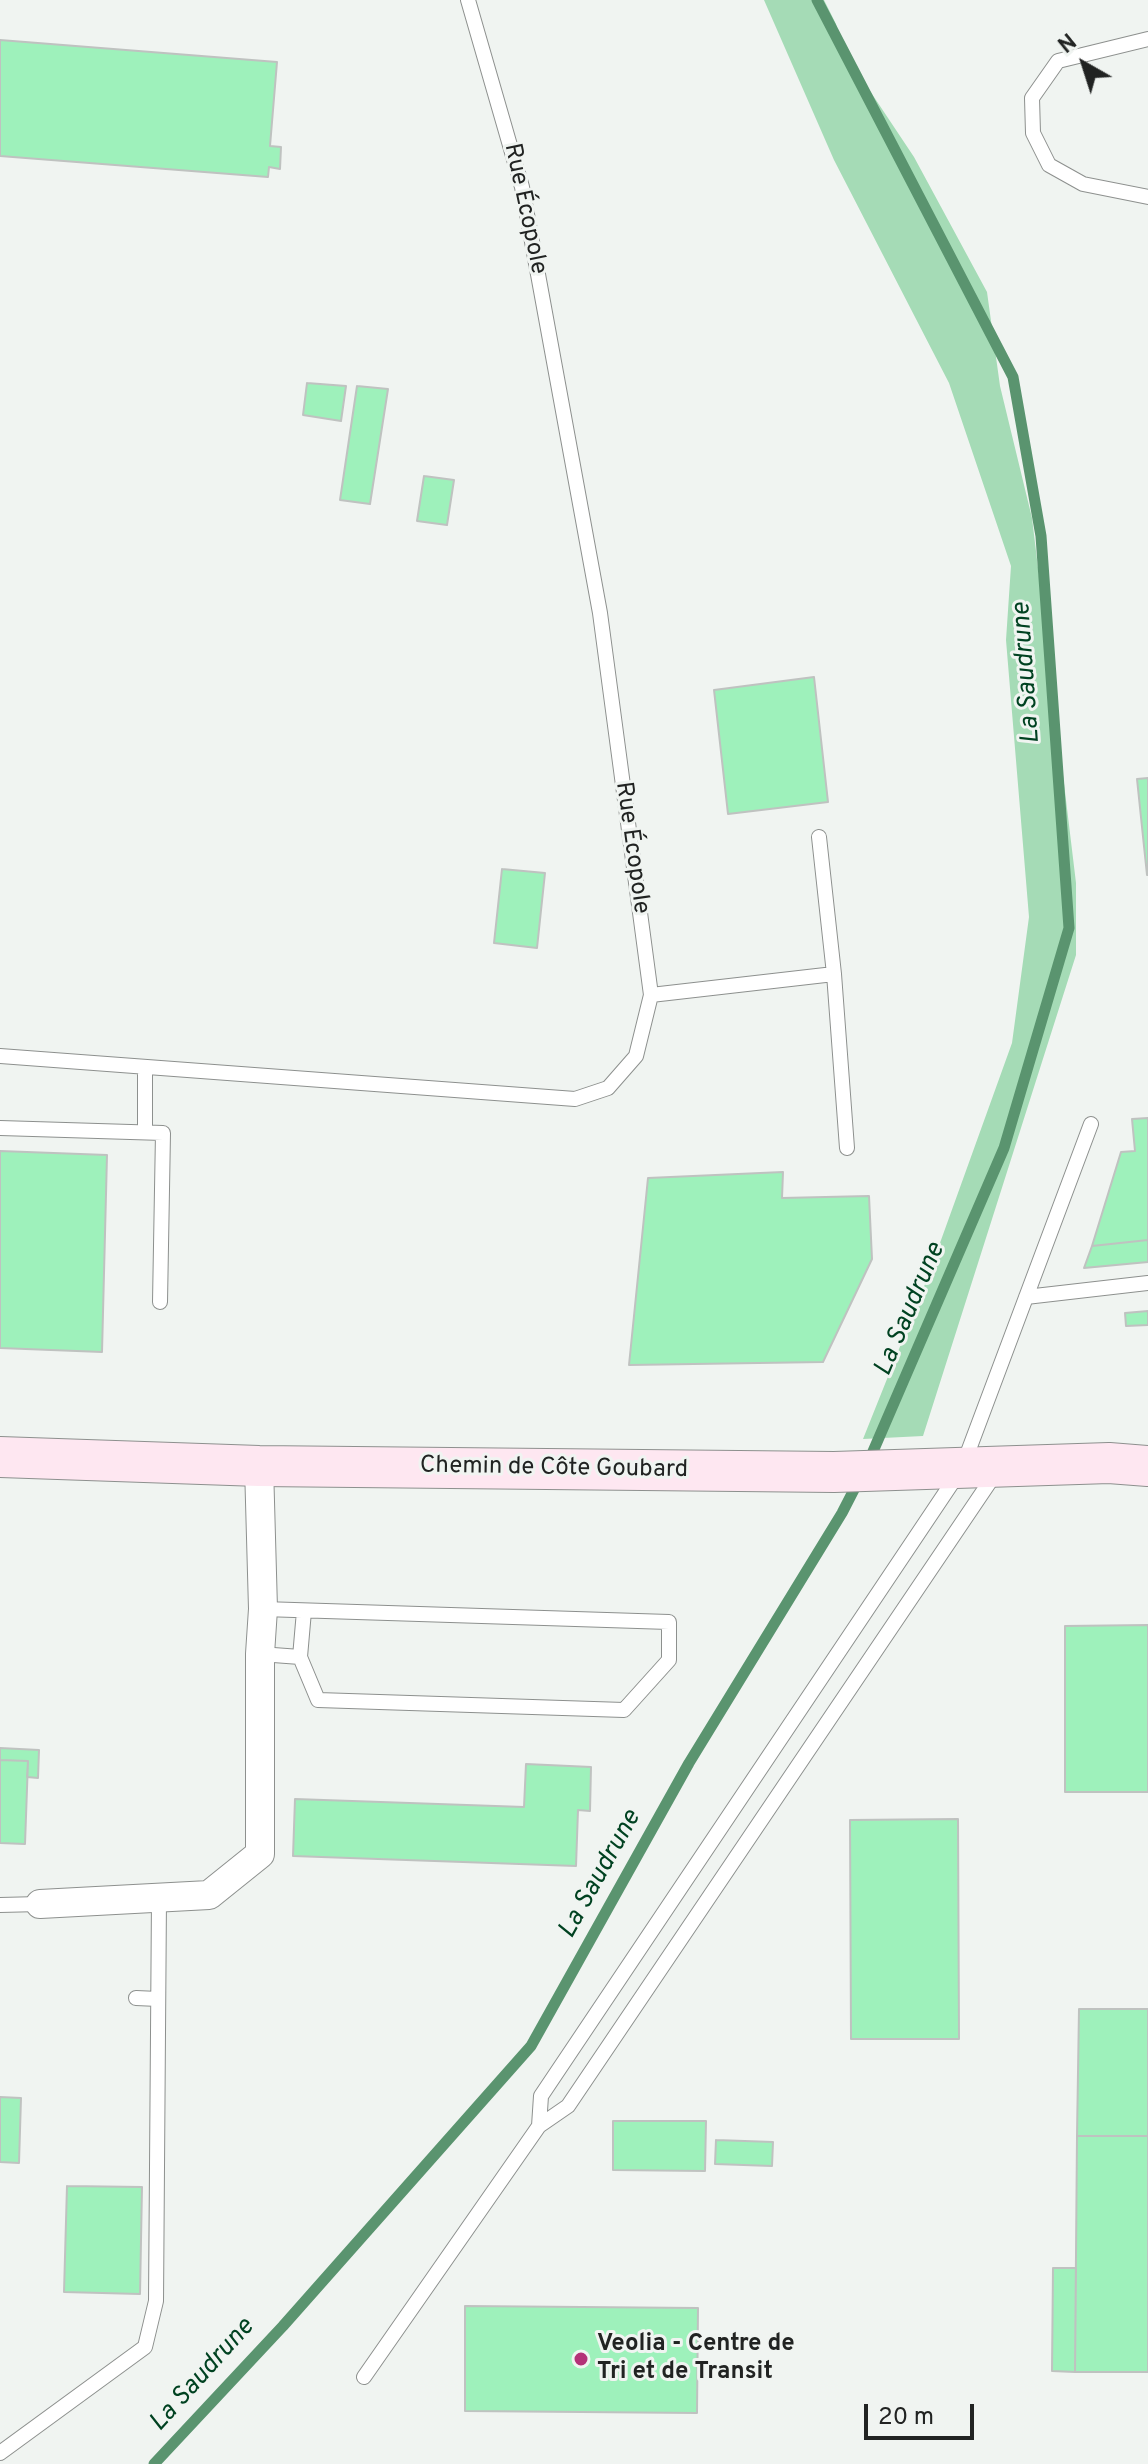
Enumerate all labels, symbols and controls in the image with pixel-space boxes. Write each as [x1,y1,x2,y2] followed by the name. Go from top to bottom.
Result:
[1044,24,1124,104] north arrow
[1054,30,1083,60] text: N
[496,141,552,277] street label: Rue Écopole
[1007,601,1049,745] water label: La Saudrune
[607,780,655,916] street label: Rue Écopole
[869,1239,953,1381] water label: La Saudrune
[420,1452,688,1486] street label: Chemin de Côte Goubard
[553,1806,649,1944] water label: La Saudrune
[144,2313,262,2439] water label: La Saudrune
[597,2331,795,2387] place label: Veolia - Centre de Tri et de Transit
[572,2350,590,2368] marker: Veolia - Centre de Tri et de Transit
[868,2388,978,2438] scale bar
[878,2403,934,2433] text: 20 m

